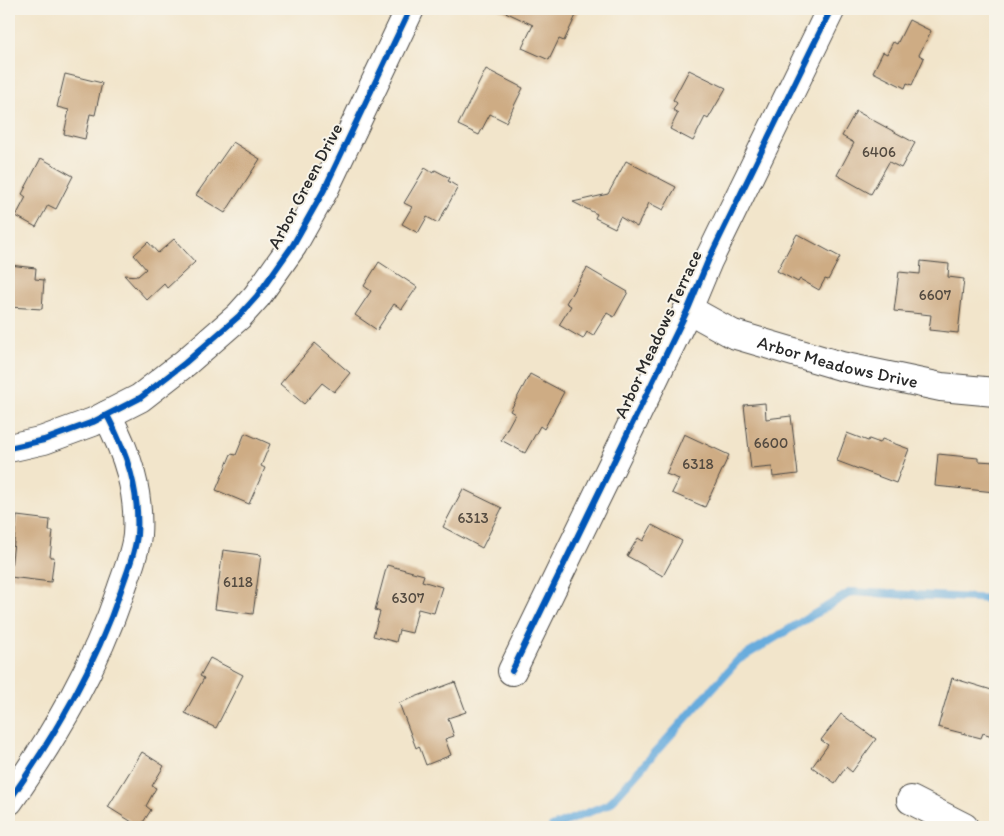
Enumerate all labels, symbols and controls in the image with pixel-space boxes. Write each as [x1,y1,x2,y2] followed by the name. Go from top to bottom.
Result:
[263,120,347,252] street label: Arbor Green Drive
[862,143,896,161] house number: 6406
[609,246,707,422] street label: Arbor Meadows Terrace
[919,286,952,304] house number: 6607
[755,331,920,393] street label: Arbor Meadows Drive
[754,434,788,452] house number: 6600
[682,455,714,473] house number: 6318
[457,509,489,527] house number: 6313
[223,573,253,591] house number: 6118
[392,589,425,607] house number: 6307

